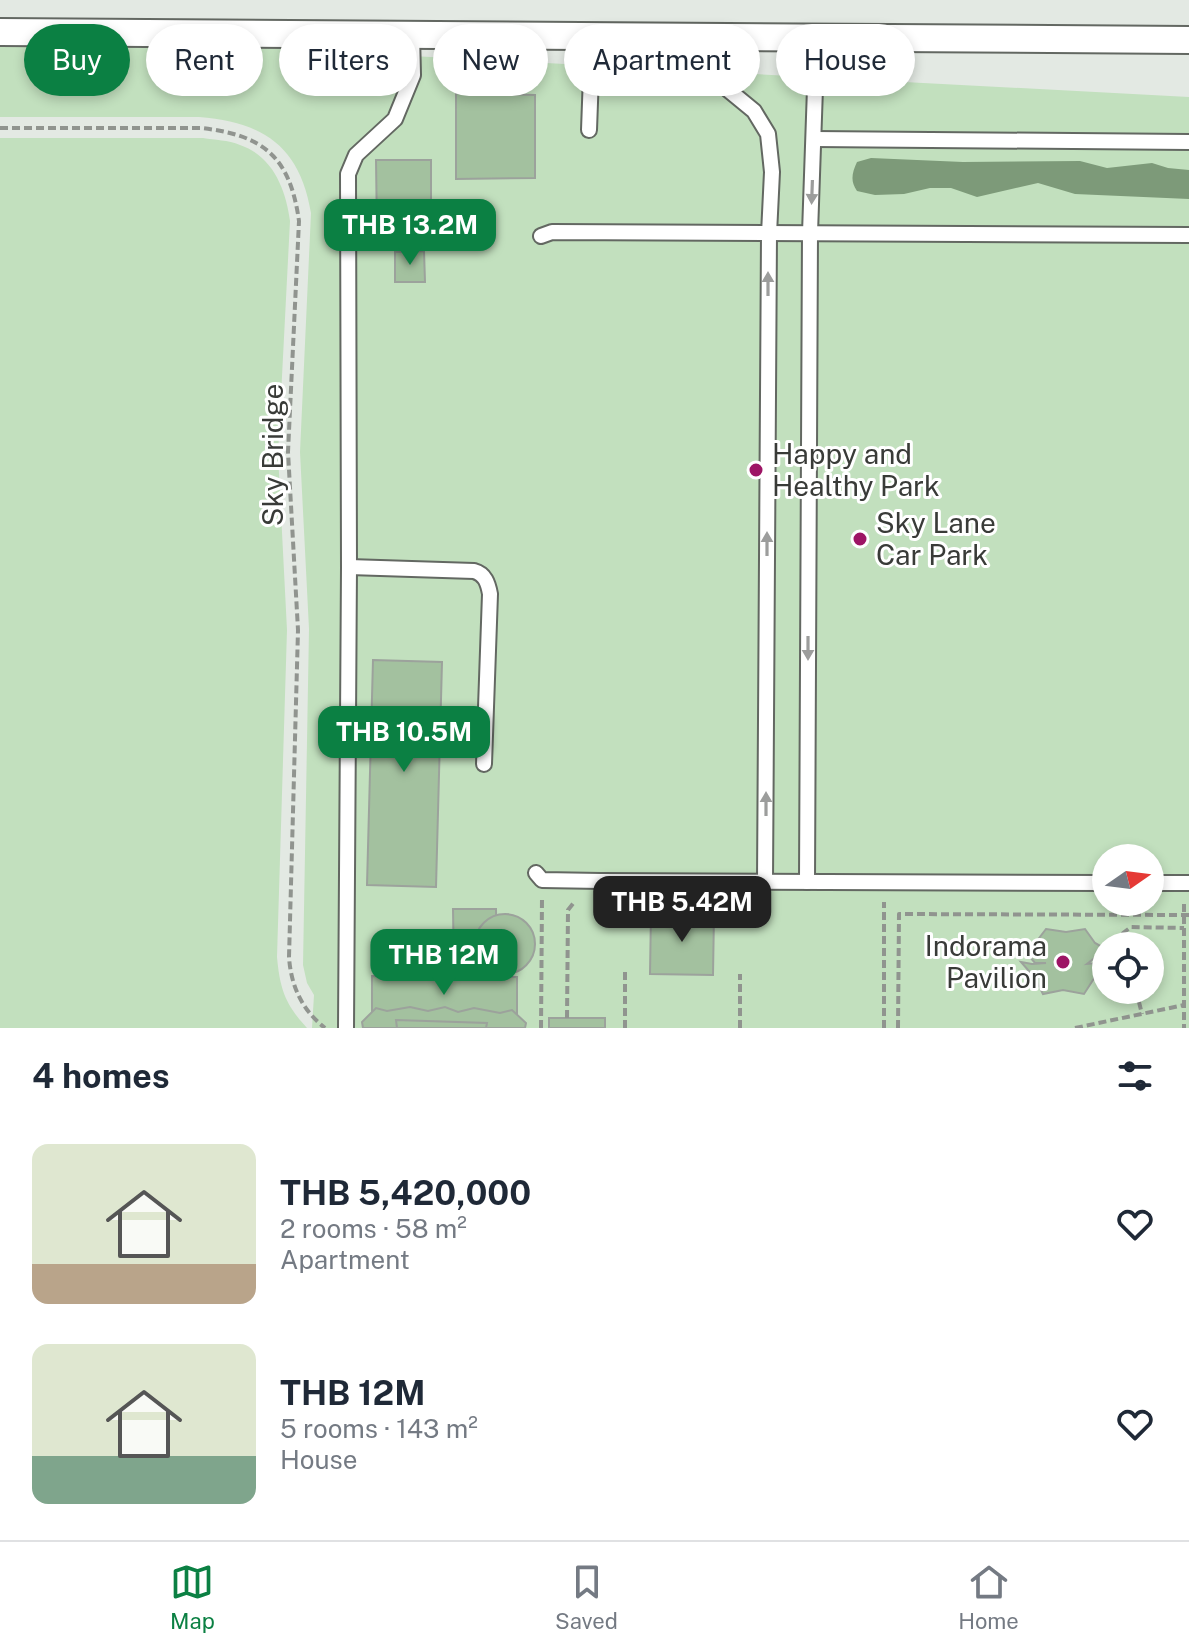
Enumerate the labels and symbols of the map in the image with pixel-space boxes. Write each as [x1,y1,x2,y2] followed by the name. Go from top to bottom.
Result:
[805,180,818,205] one-way arrow
[318,199,502,267] pin: THB 13.2M
[762,271,775,296] one-way arrow
[256,384,289,526] street label: Sky Bridge
[772,437,940,502] place label: Happy and Healthy Park
[747,461,765,479] marker: Happy and Healthy Park
[876,506,996,571] place label: Sky Lane Car Park
[851,530,869,548] marker: Sky Lane Car Park
[761,531,773,556] one-way arrow
[802,636,814,661] one-way arrow
[312,706,496,774] pin: THB 10.5M
[760,791,772,816] one-way arrow
[1092,844,1164,916] north arrow
[590,876,774,944] pin: THB 5.42M
[370,929,518,997] pin: THB 12M
[925,929,1047,994] place label: Indorama Pavilion
[1054,953,1072,971] marker: Indorama Pavilion

